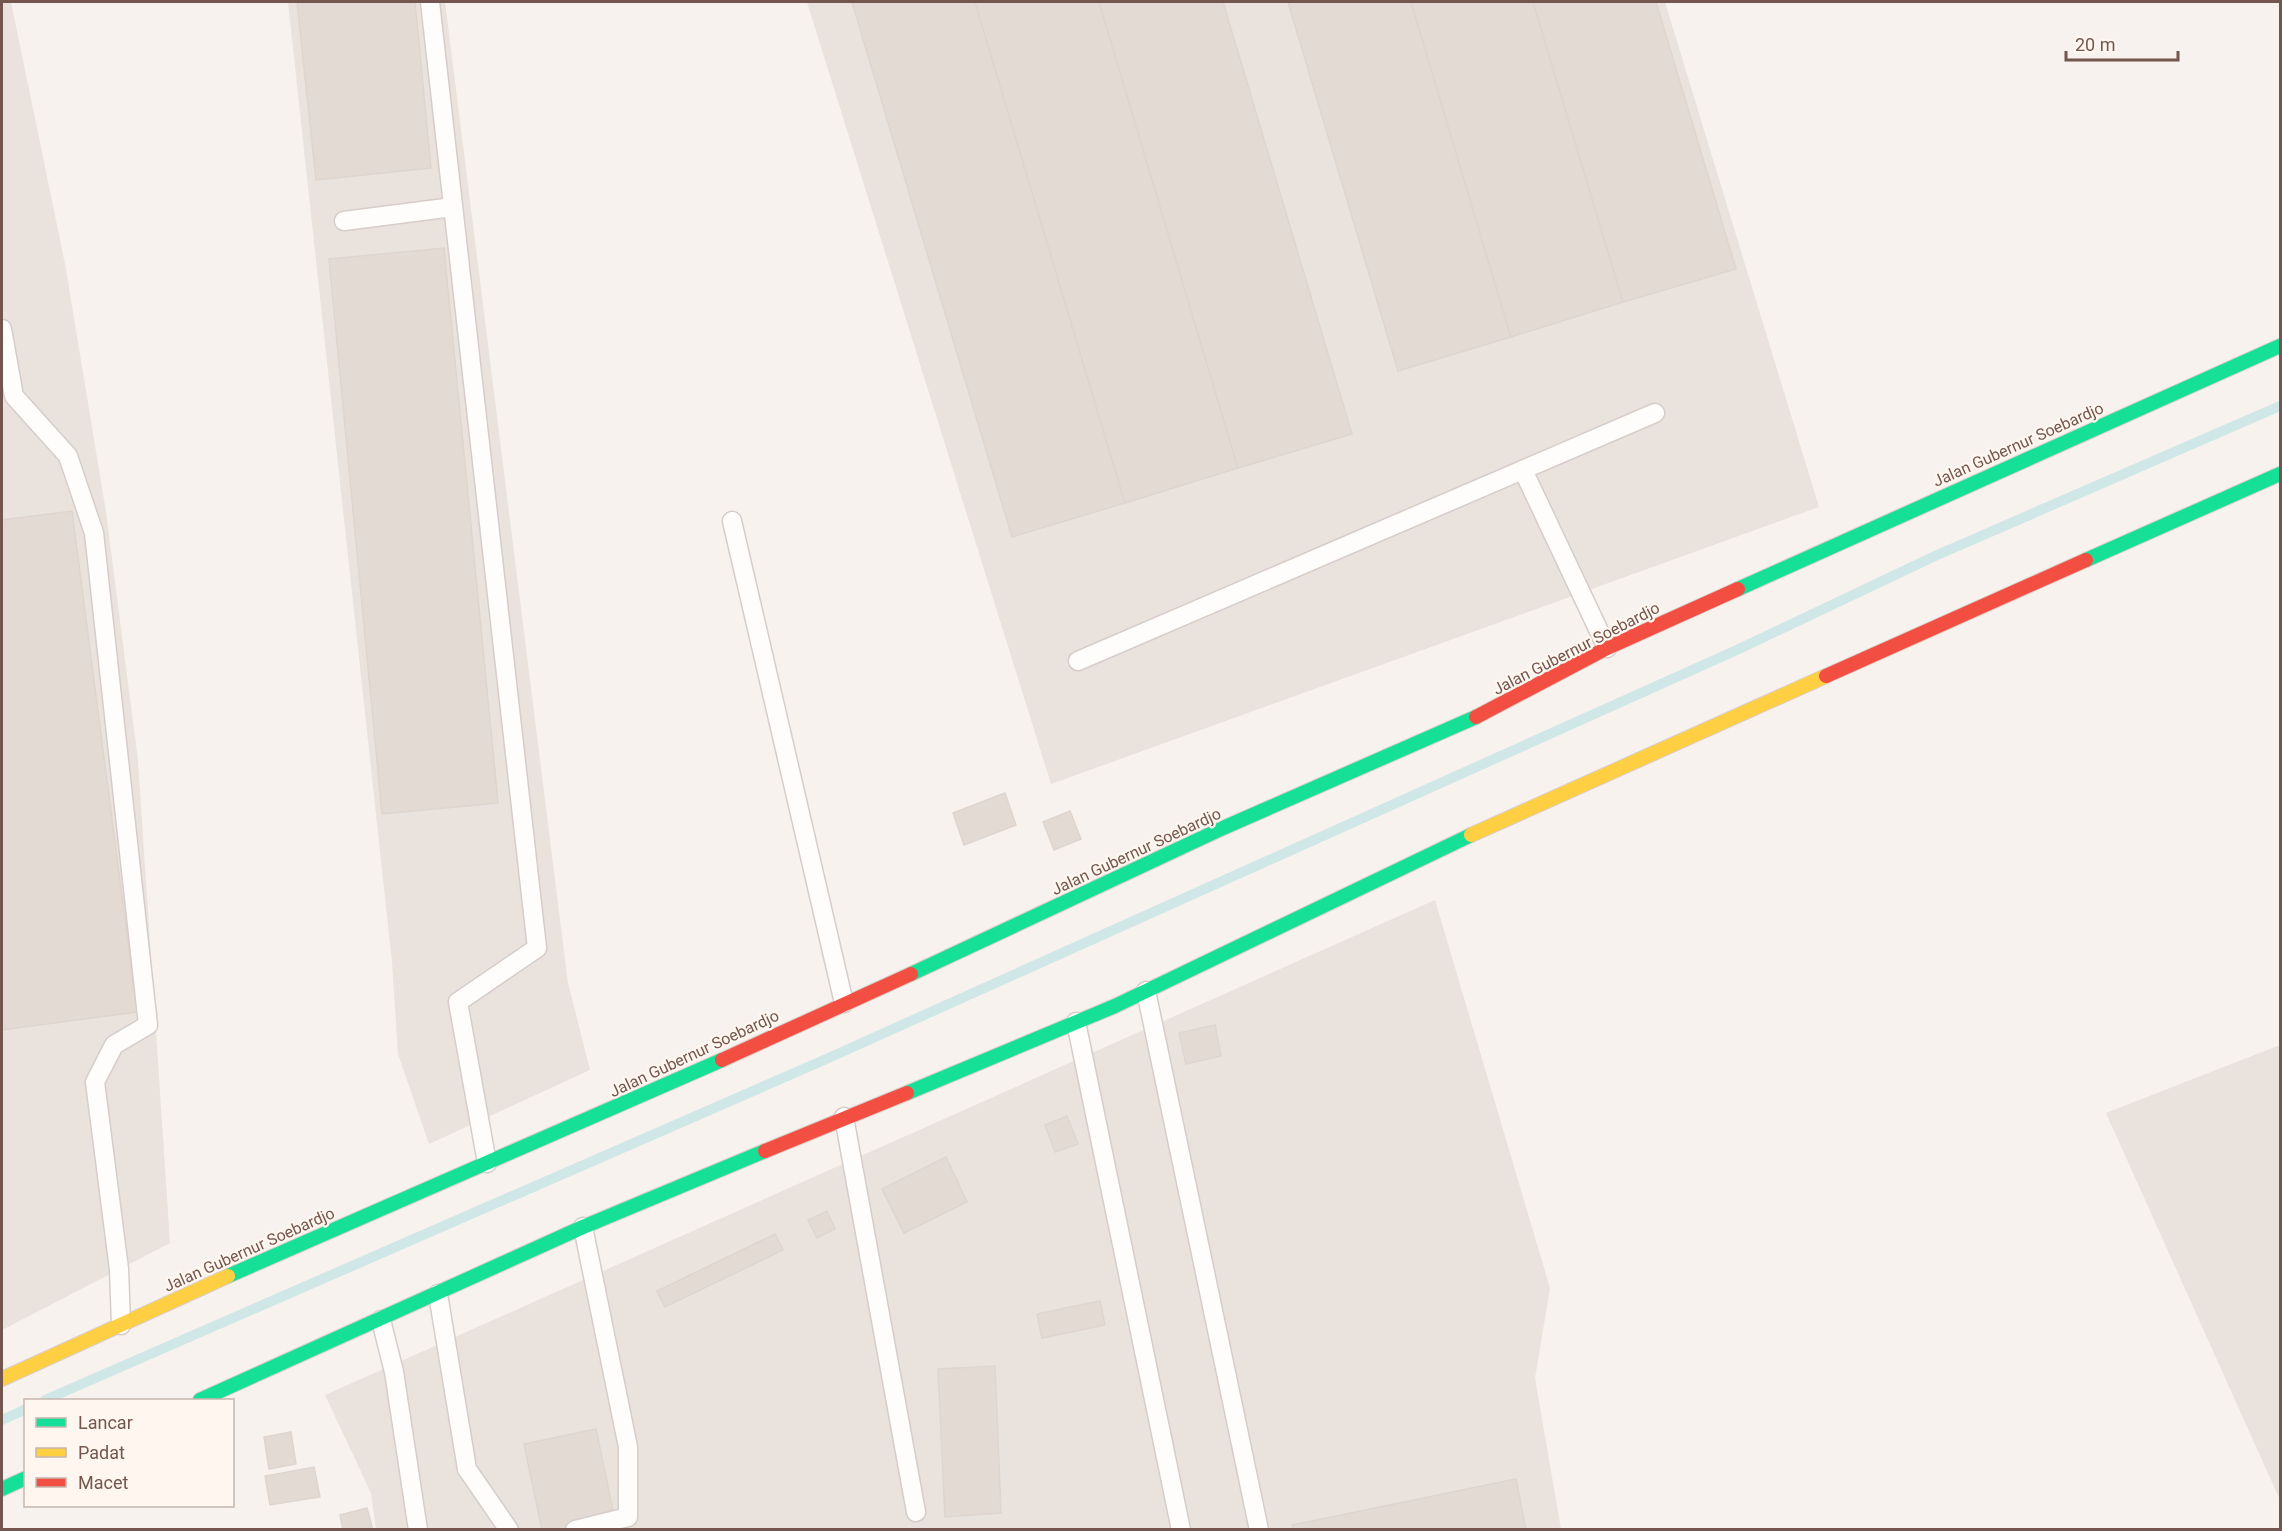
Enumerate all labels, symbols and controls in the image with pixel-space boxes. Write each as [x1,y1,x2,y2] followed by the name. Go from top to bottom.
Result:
[2066,24,2178,62] scale bar
[2075,34,2115,55] text: 20 m
[1930,398,2106,491] street label: Jalan Gubernur Soebardjo
[1490,598,1663,699] street label: Jalan Gubernur Soebardjo
[1049,804,1224,899] street label: Jalan Gubernur Soebardjo
[607,1006,782,1101] street label: Jalan Gubernur Soebardjo
[161,1203,337,1296] street label: Jalan Gubernur Soebardjo
[24,1399,234,1507] legend
[78,1412,133,1433] text: Lancar
[78,1442,125,1463] text: Padat
[78,1472,128,1493] text: Macet

